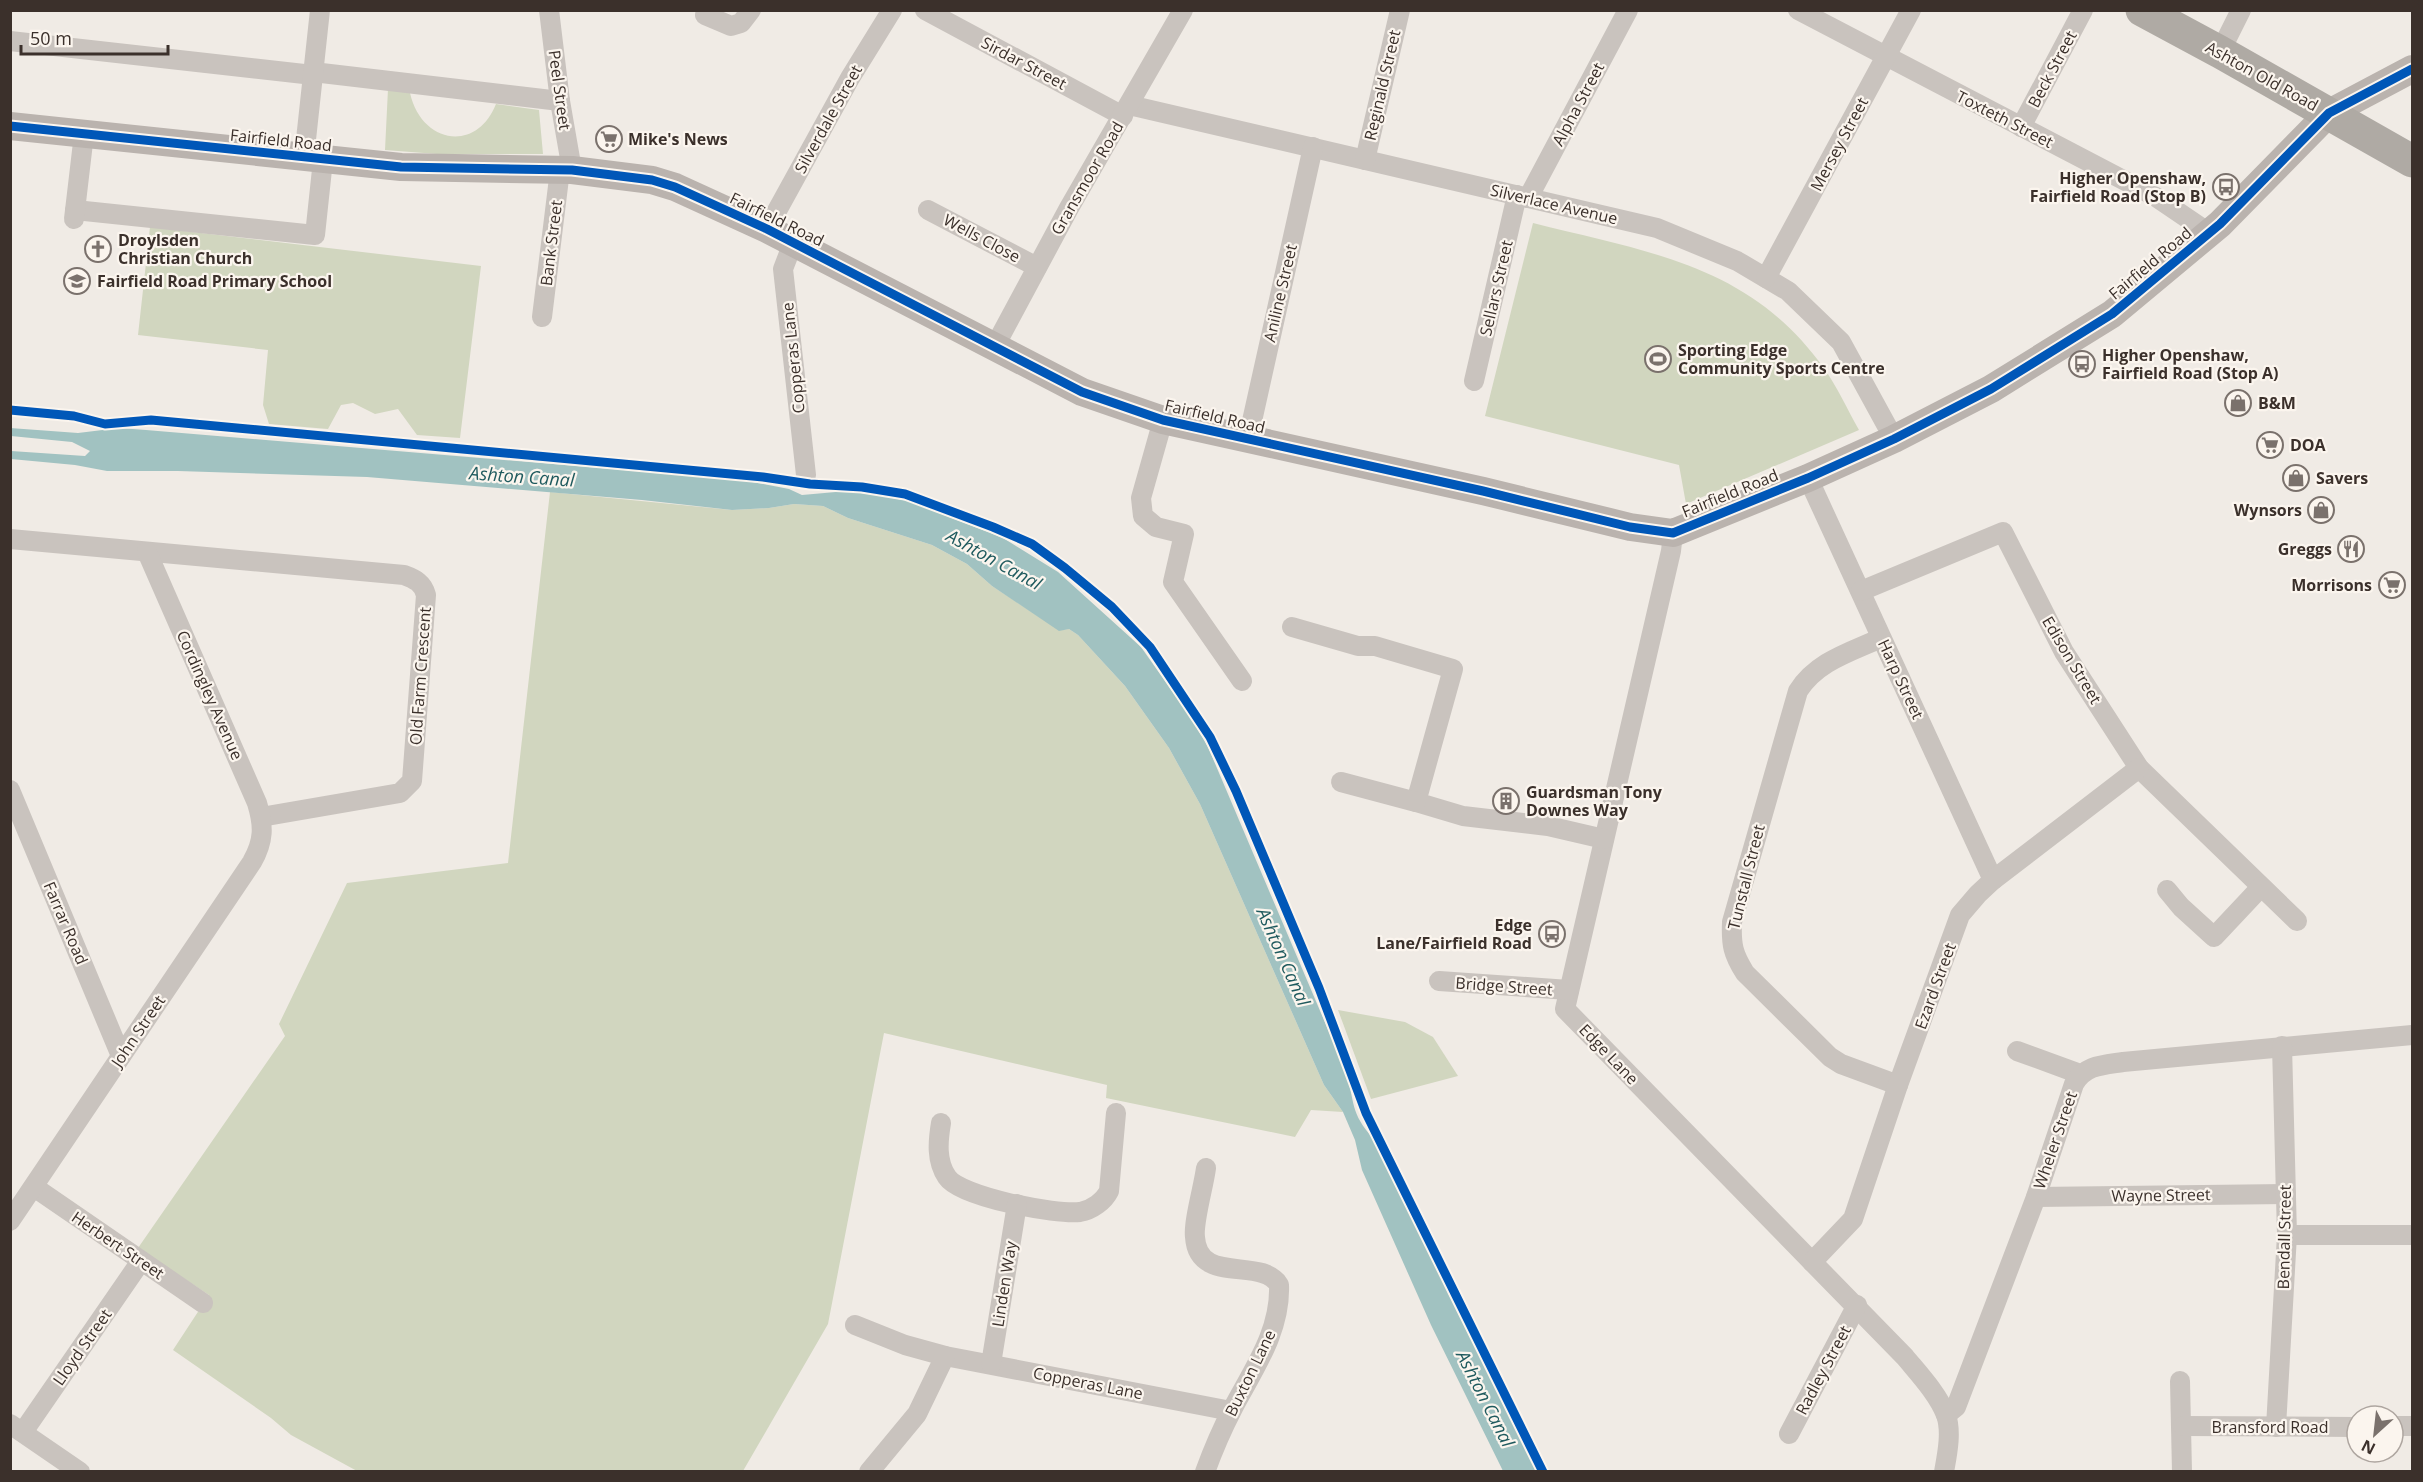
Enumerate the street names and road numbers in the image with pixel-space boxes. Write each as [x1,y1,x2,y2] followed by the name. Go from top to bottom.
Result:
[2023,26,2082,111] street label: Beck Street
[1359,27,1405,143] street label: Reginald Street
[978,31,1071,95] street label: Sirdar Street
[2202,36,2322,116] street label: Ashton Old Road
[544,49,577,132] street label: Peel Street
[1547,58,1609,150] street label: Alpha Street
[789,61,867,177] street label: Silverdale Street
[1953,85,2057,153] street label: Toxteth Street
[1805,93,1873,195] street label: Mersey Street
[1046,117,1128,239] street label: Gransmoor Road
[229,124,333,156] street label: Fairfield Road
[1488,179,1620,229] street label: Silverlace Avenue
[726,187,828,251] street label: Fairfield Road
[535,199,567,287] street label: Bank Street
[940,209,1024,267] street label: Wells Close
[2104,222,2196,304] street label: Fairfield Road
[1474,238,1518,338] street label: Sellars Street
[1258,242,1302,344] street label: Aniline Street
[776,301,810,415] street label: Copperas Lane
[1163,394,1267,438] street label: Fairfield Road
[1678,464,1782,522] street label: Fairfield Road
[404,606,436,746] street label: Old Farm Crescent
[2037,612,2107,708] street label: Edison Street
[172,627,248,763] street label: Cordingley Avenue
[1873,635,1929,723] street label: Harp Street
[1722,822,1770,932] street label: Tunstall Street
[39,878,93,968] street label: Farrar Road
[1909,939,1961,1032] street label: Ezard Street
[1455,972,1554,1000] street label: Bridge Street
[105,990,170,1073] street label: John Street
[1575,1019,1644,1089] street label: Edge Lane
[2028,1088,2082,1192] street label: Wheler Street
[2111,1183,2211,1207] street label: Wayne Street
[2272,1184,2296,1290] street label: Bendall Street
[67,1206,169,1284] street label: Herbert Street
[986,1239,1022,1329] street label: Linden Way
[48,1304,117,1390] street label: Lloyd Street
[1790,1321,1856,1419] street label: Radley Street
[1220,1326,1280,1420] street label: Buxton Lane
[1031,1362,1145,1404] street label: Copperas Lane
[2212,1416,2328,1438] street label: Bransford Road

